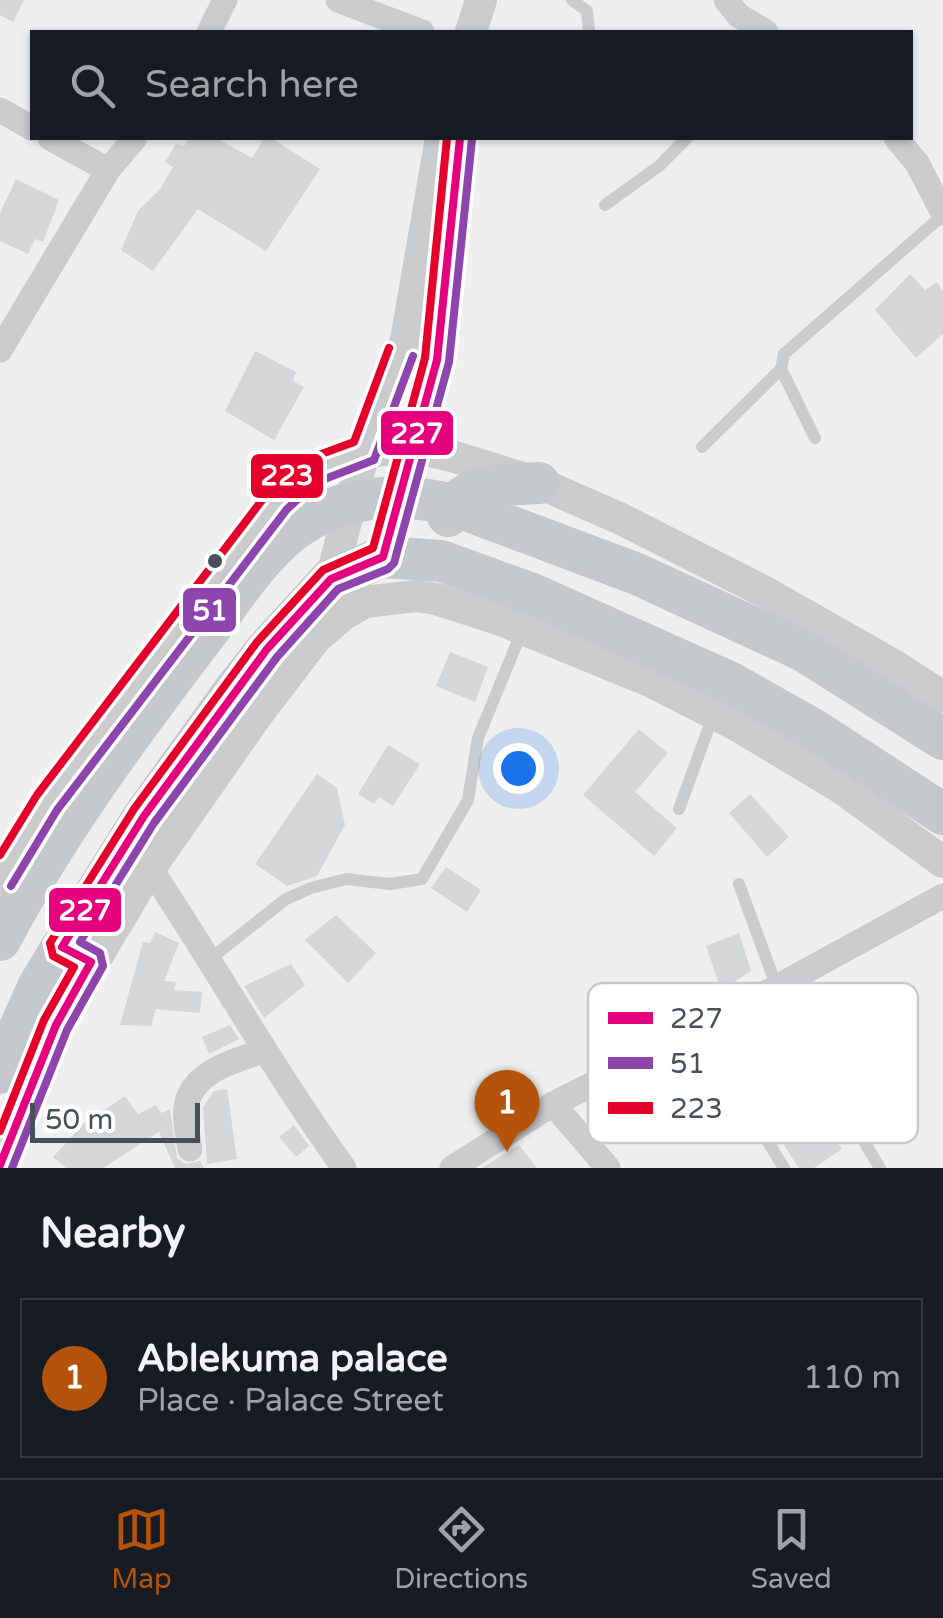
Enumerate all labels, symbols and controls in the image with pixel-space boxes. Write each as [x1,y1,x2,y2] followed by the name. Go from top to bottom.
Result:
[30,30,913,140] search box
[65,58,120,113] icon: search
[145,62,359,108] text: Search here
[379,409,455,457] line badge: 227
[391,417,443,451] text: 227
[249,452,325,500] line badge: 223
[261,459,313,493] text: 223
[205,551,225,571] unlabelled marker
[181,586,238,634] line badge: 51
[192,594,228,628] text: 51
[493,743,544,794] your location
[47,886,123,934] line badge: 227
[59,894,111,928] text: 227
[588,983,918,1143] legend
[670,1002,723,1036] text: 227
[670,1047,705,1081] text: 51
[474,1070,540,1152] pin: 1
[670,1092,723,1126] text: 223
[30,1098,200,1142] scale bar
[45,1103,113,1137] text: 50 m
[40,1208,185,1259] text: Nearby
[137,1336,448,1382] text: Ablekuma palace
[64,1359,85,1397] text: 1
[803,1359,901,1397] text: 110 m
[137,1382,444,1420] text: Place · Palace Street
[111,1502,172,1596] tab: Map
[394,1502,528,1596] tab: Directions
[751,1502,832,1596] tab: Saved

